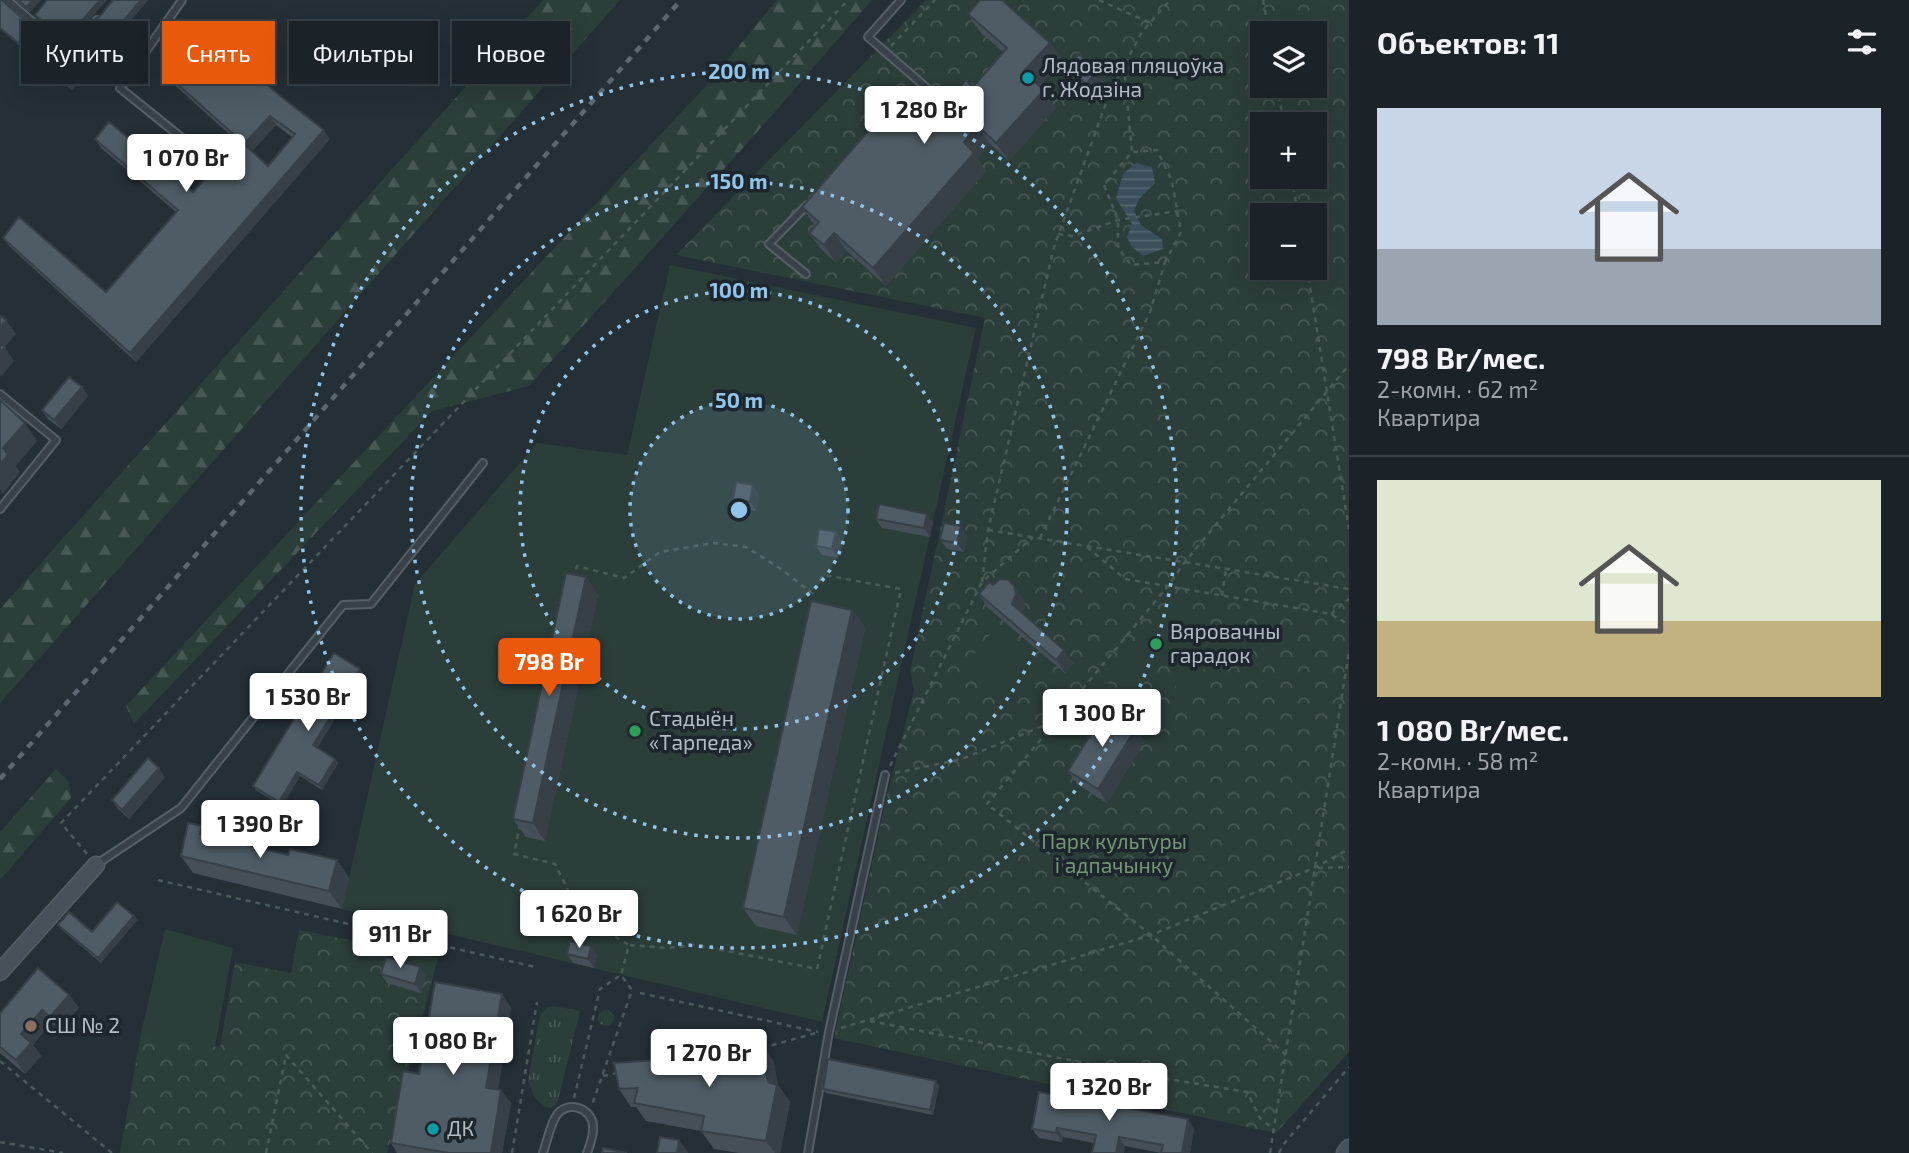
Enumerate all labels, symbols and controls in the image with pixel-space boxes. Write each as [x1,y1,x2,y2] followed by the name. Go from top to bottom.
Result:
[21,21,148,84] chip: Купить
[162,21,275,84] chip: Снять
[289,21,438,84] chip: Фильтры
[452,21,570,84] chip: Новое
[1250,21,1327,280] map controls
[1250,21,1327,98] button: layers
[1843,23,1881,61] icon: filters
[1377,24,1560,60] text: Объектов: 11
[1042,52,1224,101] place label: Лядовая пляцоўка г. Жодзіна
[708,58,770,83] text: 200 m
[1020,70,1036,86] marker: Лядовая пляцоўка г. Жодзіна
[852,86,996,146] pin: 1 280 Br
[881,95,967,123] text: 1 280 Br
[1250,112,1327,189] button: +
[114,134,258,194] pin: 1 070 Br
[143,143,229,171] text: 1 070 Br
[1566,154,1692,280] icon: home
[711,168,767,193] text: 150 m
[1250,203,1327,280] button: −
[710,277,768,302] text: 100 m
[1377,339,1545,375] text: 798 Br/мес.
[1377,375,1538,403] text: 2-комн. · 62 m²
[715,387,763,412] text: 50 m
[1377,403,1481,431] text: Квартира
[727,498,751,522] centre of rings
[1566,526,1692,652] icon: home
[1170,618,1280,667] place label: Вяровачны гарадок
[1148,636,1164,652] marker: Вяровачны гарадок
[492,638,606,698] pin: 798 Br
[514,647,584,675] text: 798 Br
[236,674,380,733] pin: 1 530 Br
[266,682,350,710] text: 1 530 Br
[1030,690,1174,749] pin: 1 300 Br
[1059,698,1145,726] text: 1 300 Br
[649,705,753,754] place label: Стадыён «Тарпеда»
[1377,711,1569,747] text: 1 080 Br/мес.
[627,723,643,739] marker: Стадыён «Тарпеда»
[1377,747,1538,775] text: 2-комн. · 58 m²
[1377,775,1481,803] text: Квартира
[188,800,332,860] pin: 1 390 Br
[217,809,303,837] text: 1 390 Br
[1041,828,1187,878] park label: Парк культуры і адпачынку
[507,890,651,950] pin: 1 620 Br
[536,899,622,927] text: 1 620 Br
[343,911,457,970] pin: 911 Br
[369,919,431,947] text: 911 Br
[45,1012,120,1037] place label: СШ № 2
[23,1018,39,1034] marker: СШ № 2
[381,1018,525,1077] pin: 1 080 Br
[409,1026,497,1054] text: 1 080 Br
[637,1030,781,1089] pin: 1 270 Br
[667,1038,751,1066] text: 1 270 Br
[1037,1064,1181,1123] pin: 1 320 Br
[1066,1072,1152,1100] text: 1 320 Br
[447,1115,474,1140] place label: ДК
[425,1121,441,1137] marker: ДК

